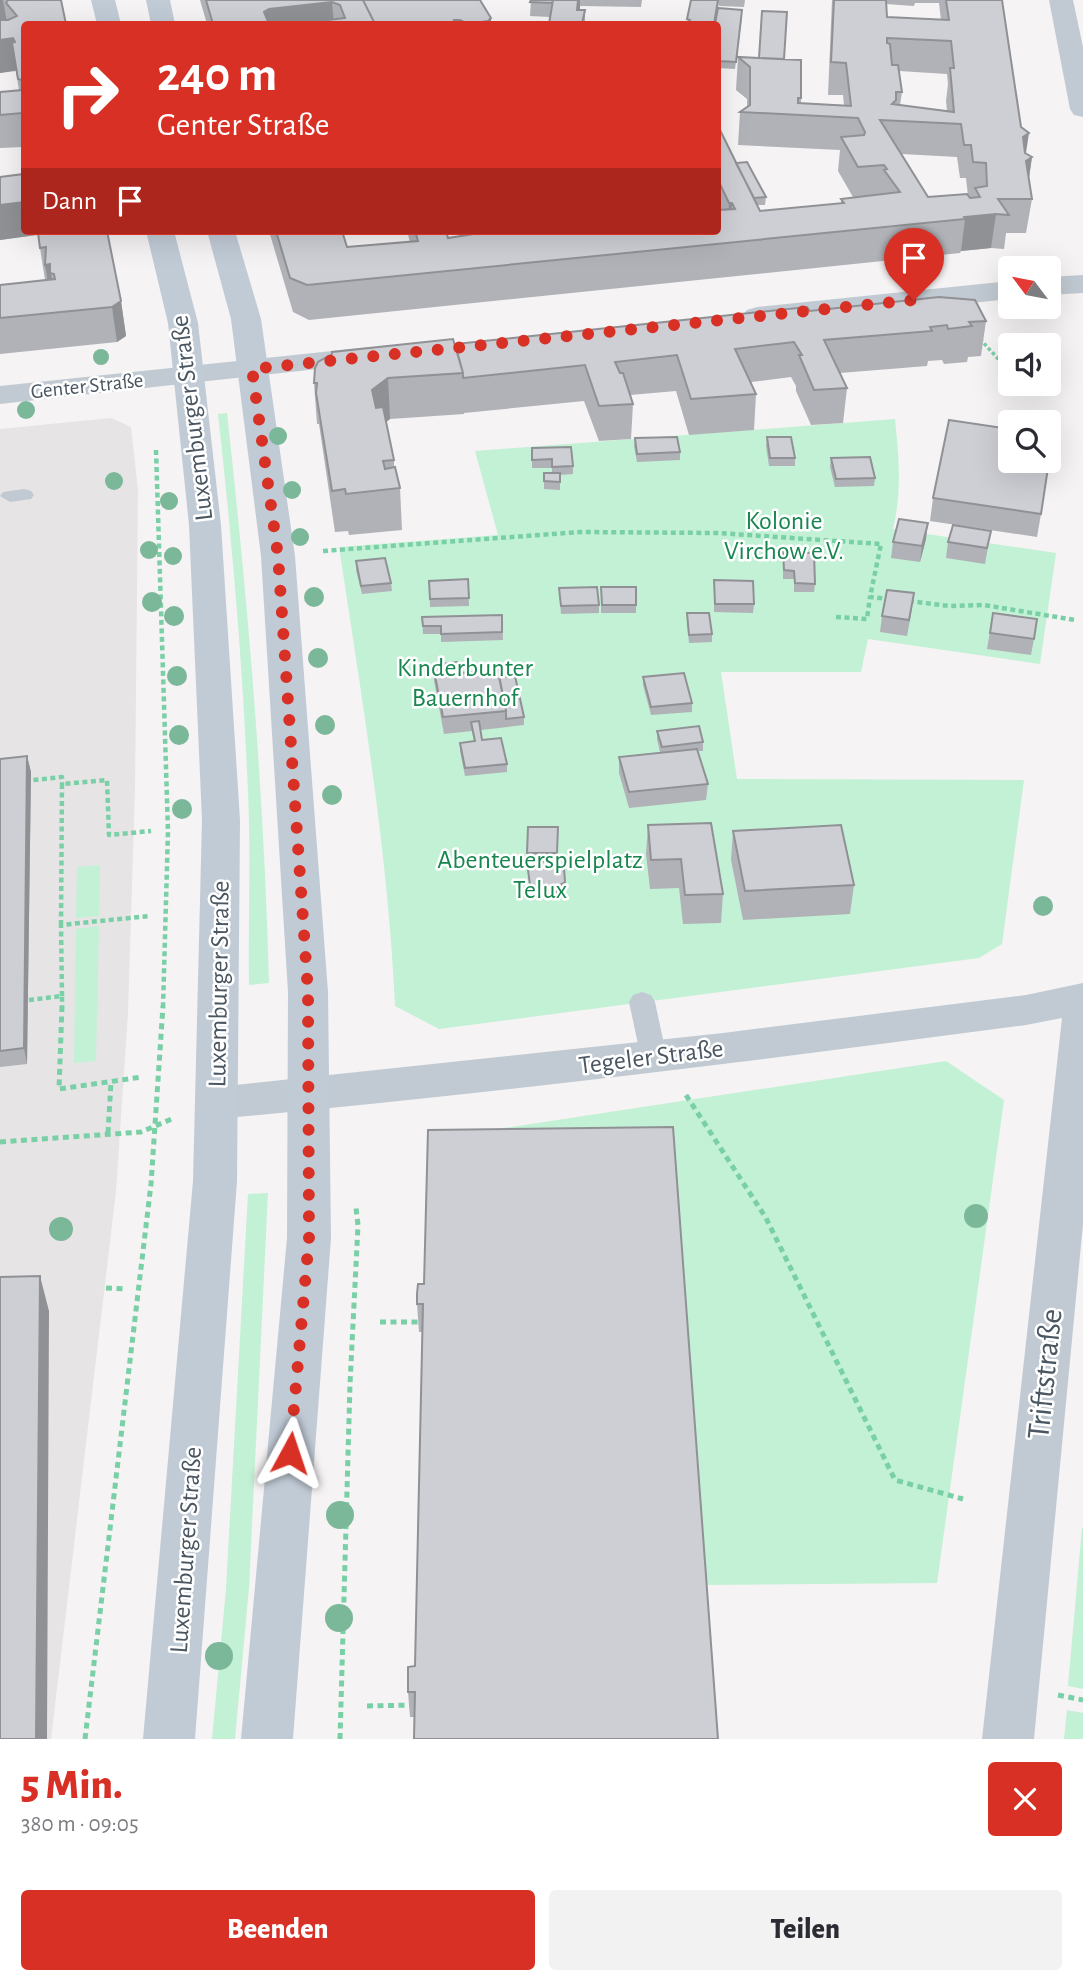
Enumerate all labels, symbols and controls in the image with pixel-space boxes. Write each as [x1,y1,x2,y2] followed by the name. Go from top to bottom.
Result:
[42,49,133,140] icon: right
[157,51,277,100] text: 240 m
[157,109,330,141] text: Genter Straße
[111,182,149,220] icon: arrive
[42,188,97,214] text: Dann
[884,228,944,300] pin
[895,239,933,277] icon: arrive
[998,256,1060,318] north arrow
[998,256,1061,473] map controls
[166,314,218,522] street label: Luxemburger Straße
[998,333,1061,396] button: sound
[30,370,144,402] street label: Genter Straße
[998,410,1061,473] button: search
[724,508,844,564] park label: Kolonie Virchow e.V.
[397,655,534,711] park label: Kinderbunter Bauernhof
[437,847,643,903] park label: Abenteuerspielplatz Telux
[204,880,234,1088] street label: Luxemburger Straße
[577,1035,725,1079] street label: Tegeler Straße
[1022,1307,1068,1441] street label: Triftstraße
[253,1416,327,1490] position arrow
[166,1446,206,1654] street label: Luxemburger Straße
[988,1762,1062,1836] button: close
[21,1764,123,1806] text: 5 Min.
[21,1813,139,1836] text: 380 m · 09:05
[21,1890,535,1970] button: Beenden
[549,1890,1062,1970] button: Teilen

